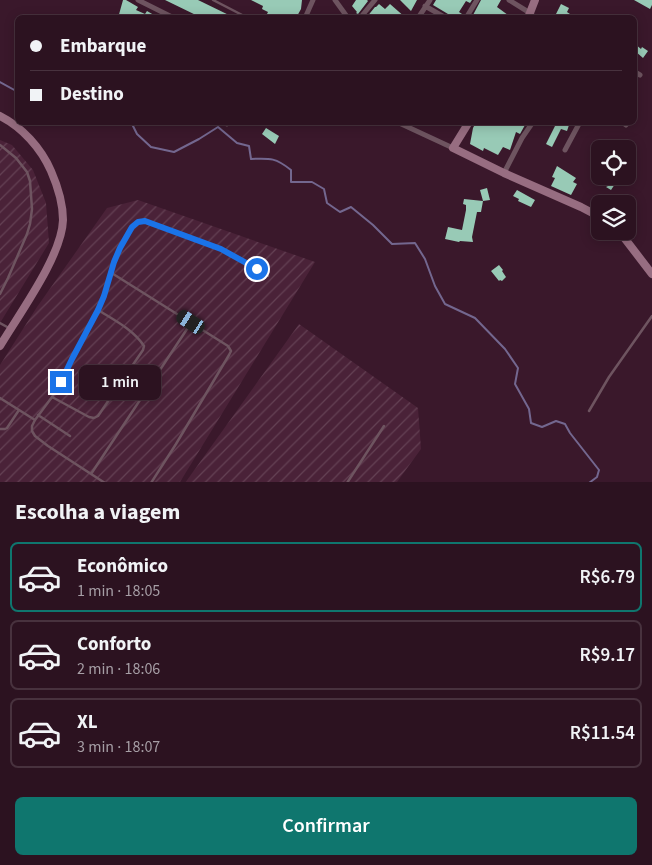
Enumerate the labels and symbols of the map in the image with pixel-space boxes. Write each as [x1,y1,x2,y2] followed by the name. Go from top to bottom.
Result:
[246,258,268,280] route start
[174,308,207,336] car
[78,364,161,400] callout: 1 min
[50,371,72,393] route end

